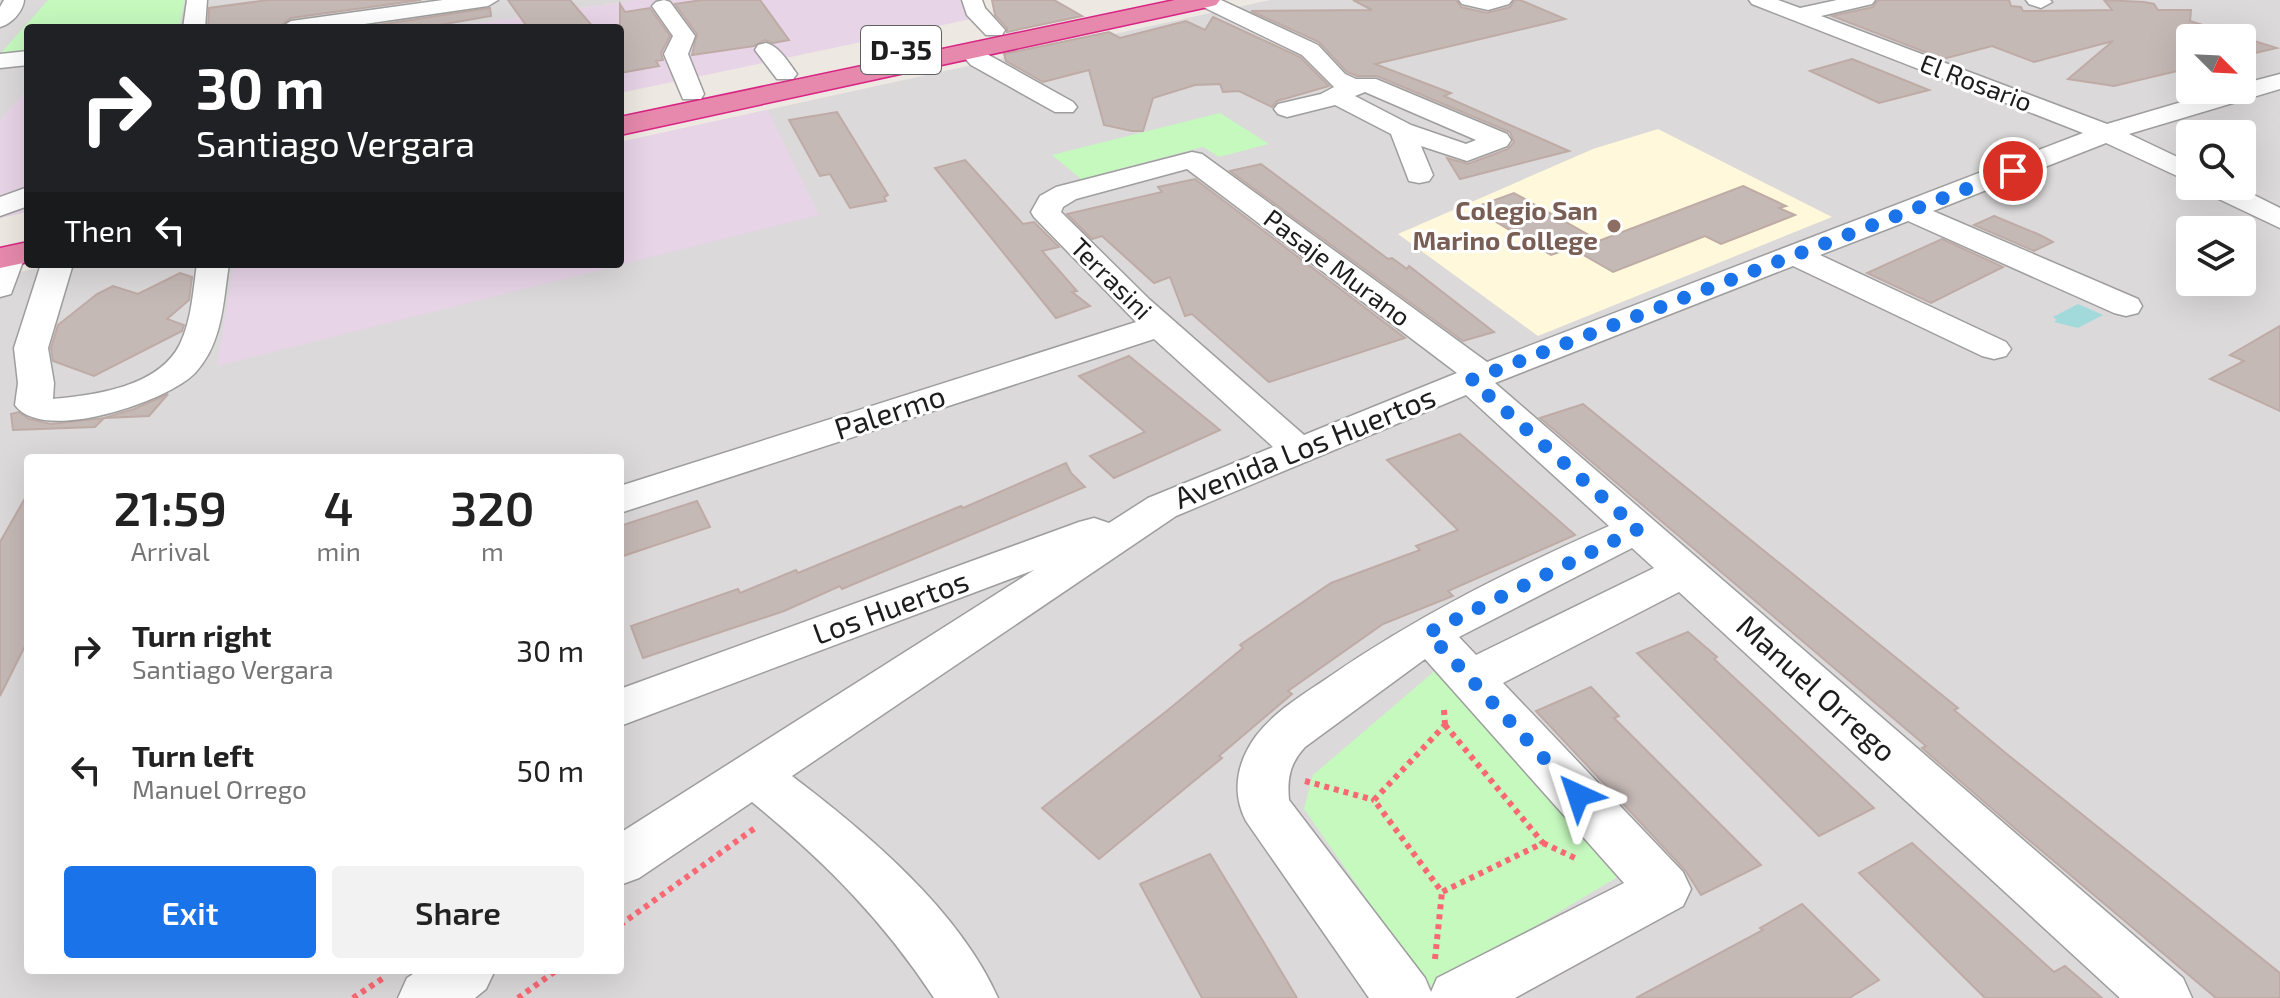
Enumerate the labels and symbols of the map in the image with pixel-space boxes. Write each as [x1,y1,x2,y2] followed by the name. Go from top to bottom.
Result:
[2176,24,2256,104] north arrow
[861,26,941,74] road number: D-35
[1916,46,2037,117] street label: El Rosario
[1979,137,2047,205] pin
[1413,194,1598,255] place label: Colegio San Marino College
[1259,202,1417,332] street label: Pasaje Murano
[1605,217,1623,235] marker: Colegio San Marino College
[1065,231,1159,325] street label: Terrasini
[829,376,949,446] street label: Palermo
[1168,377,1440,515] street label: Avenida Los Huertos
[807,561,973,651] street label: Los Huertos
[1730,607,1904,768] street label: Manuel Orrego
[1536,753,1620,837] position arrow

